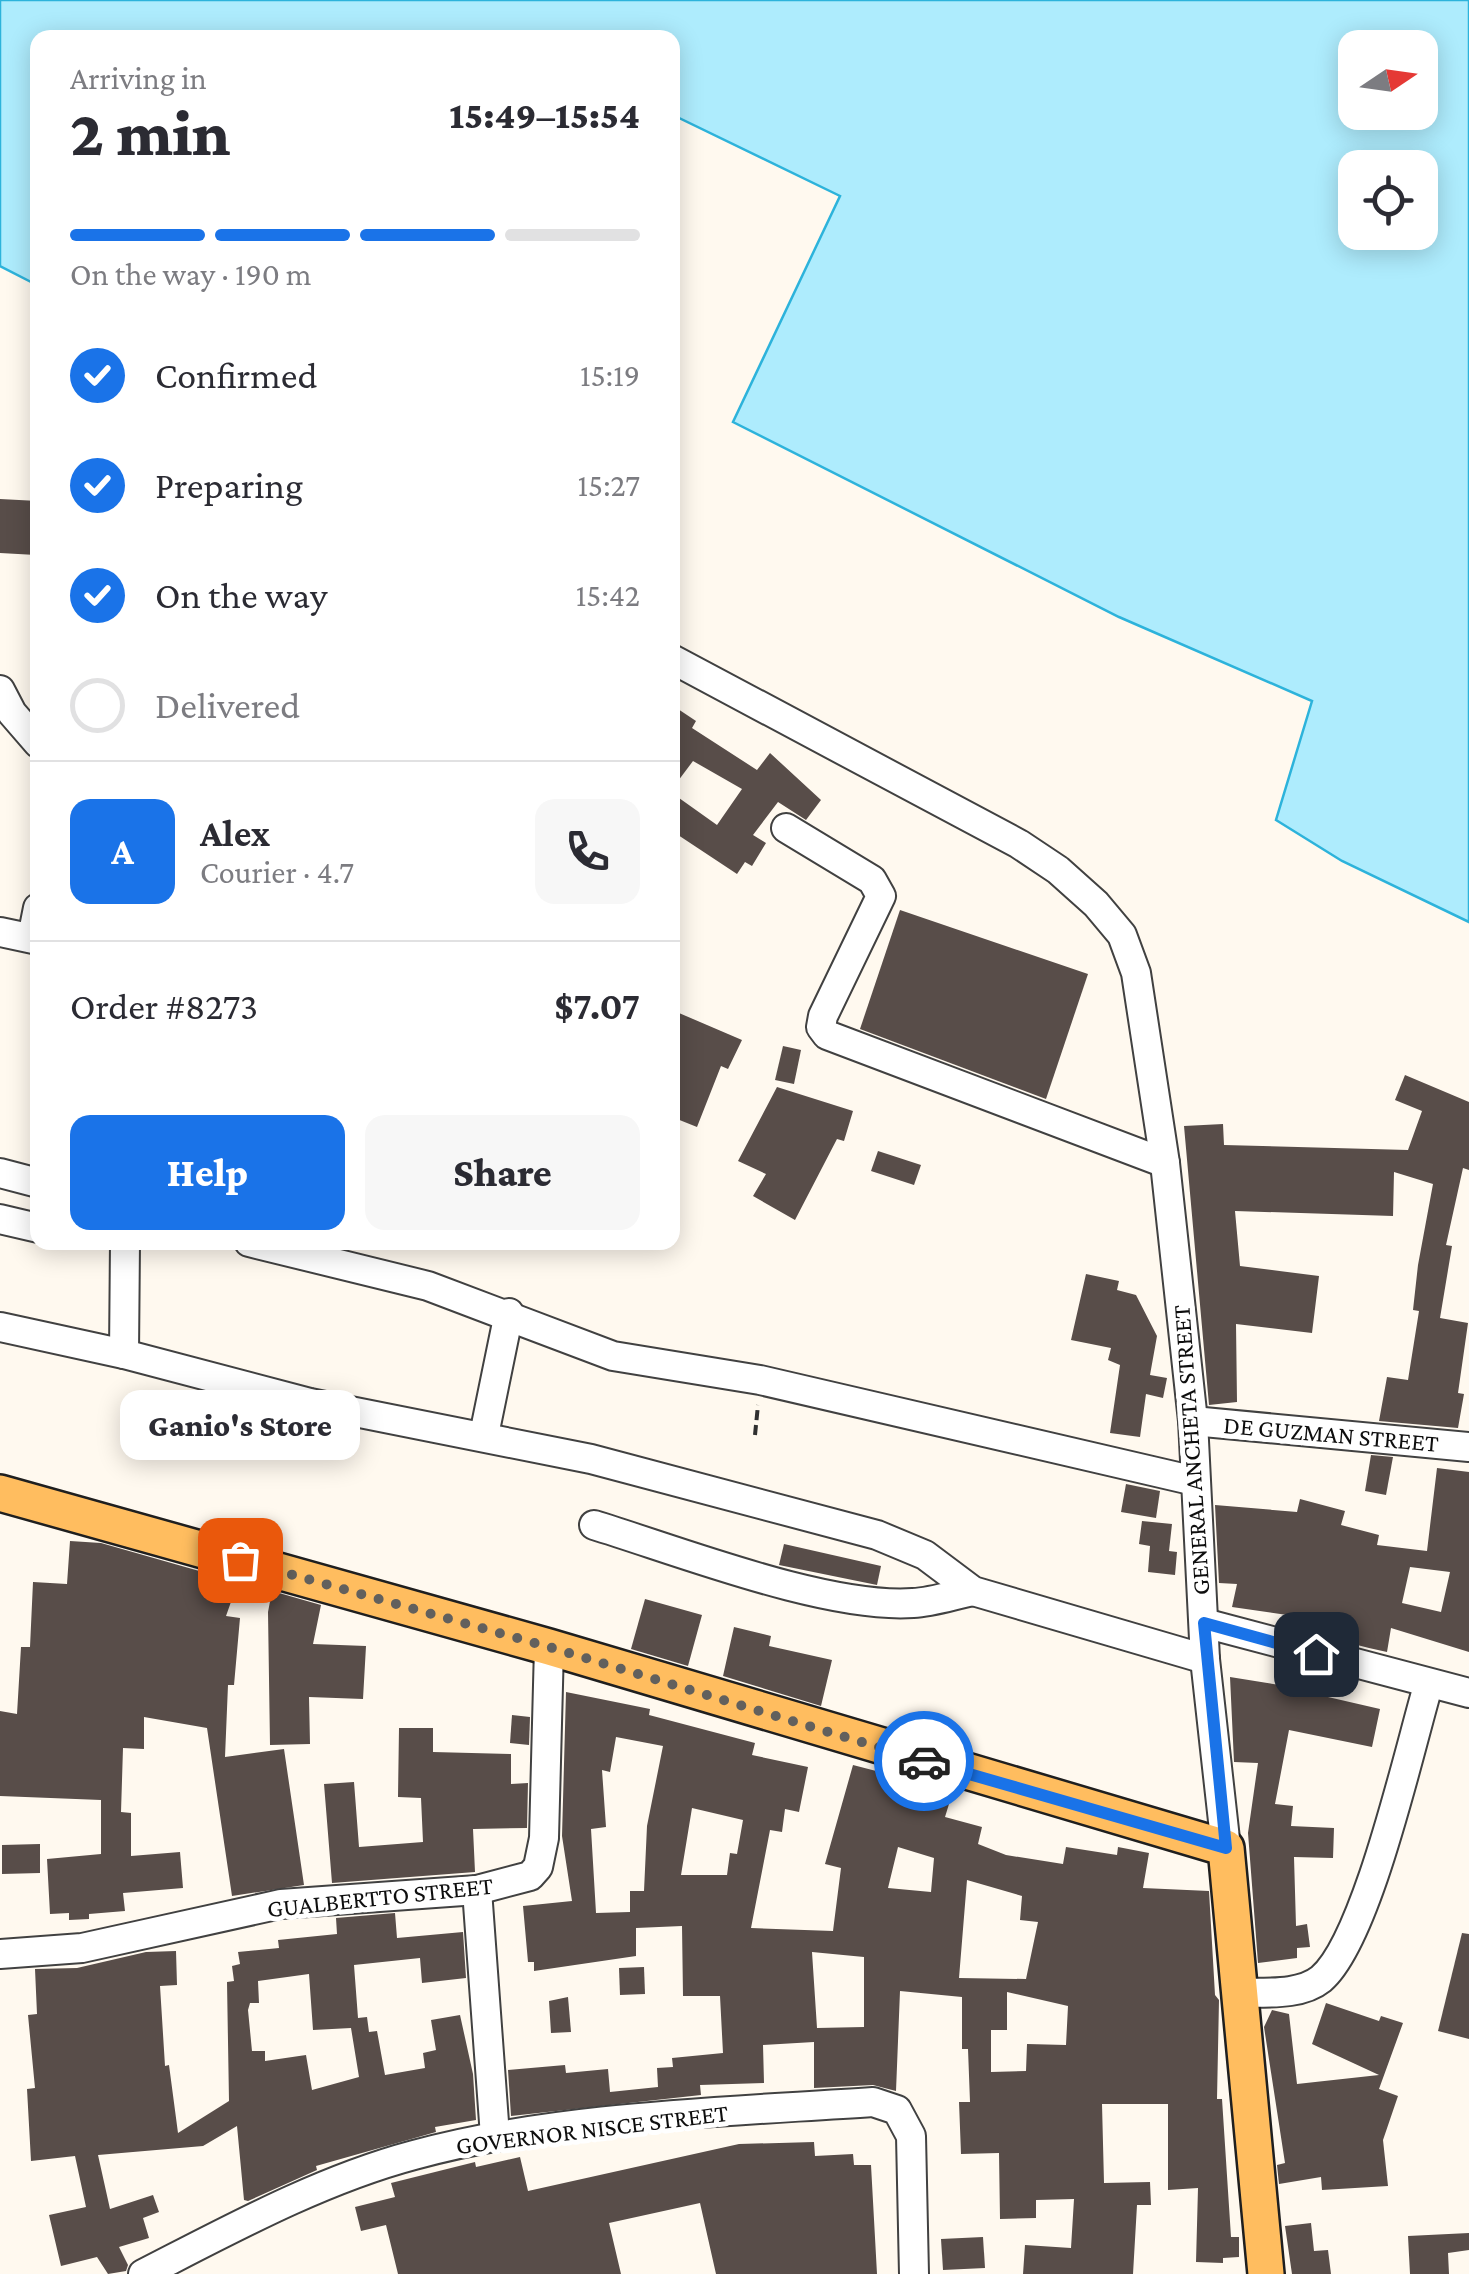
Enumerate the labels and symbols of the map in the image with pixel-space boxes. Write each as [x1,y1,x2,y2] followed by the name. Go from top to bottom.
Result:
[1338,30,1438,130] north arrow
[1167,1304,1215,1596] street label: GENERAL ANCHETA STREET
[120,1390,360,1460] callout: Ganio's Store
[1222,1411,1440,1457] street label: DE GUZMAN STREET
[198,1518,283,1603] pin
[1274,1612,1359,1697] pin
[874,1711,974,1811] courier
[266,1872,495,1922] street label: GUALBERTTO STREET
[454,2099,730,2159] street label: GOVERNOR NISCE STREET

